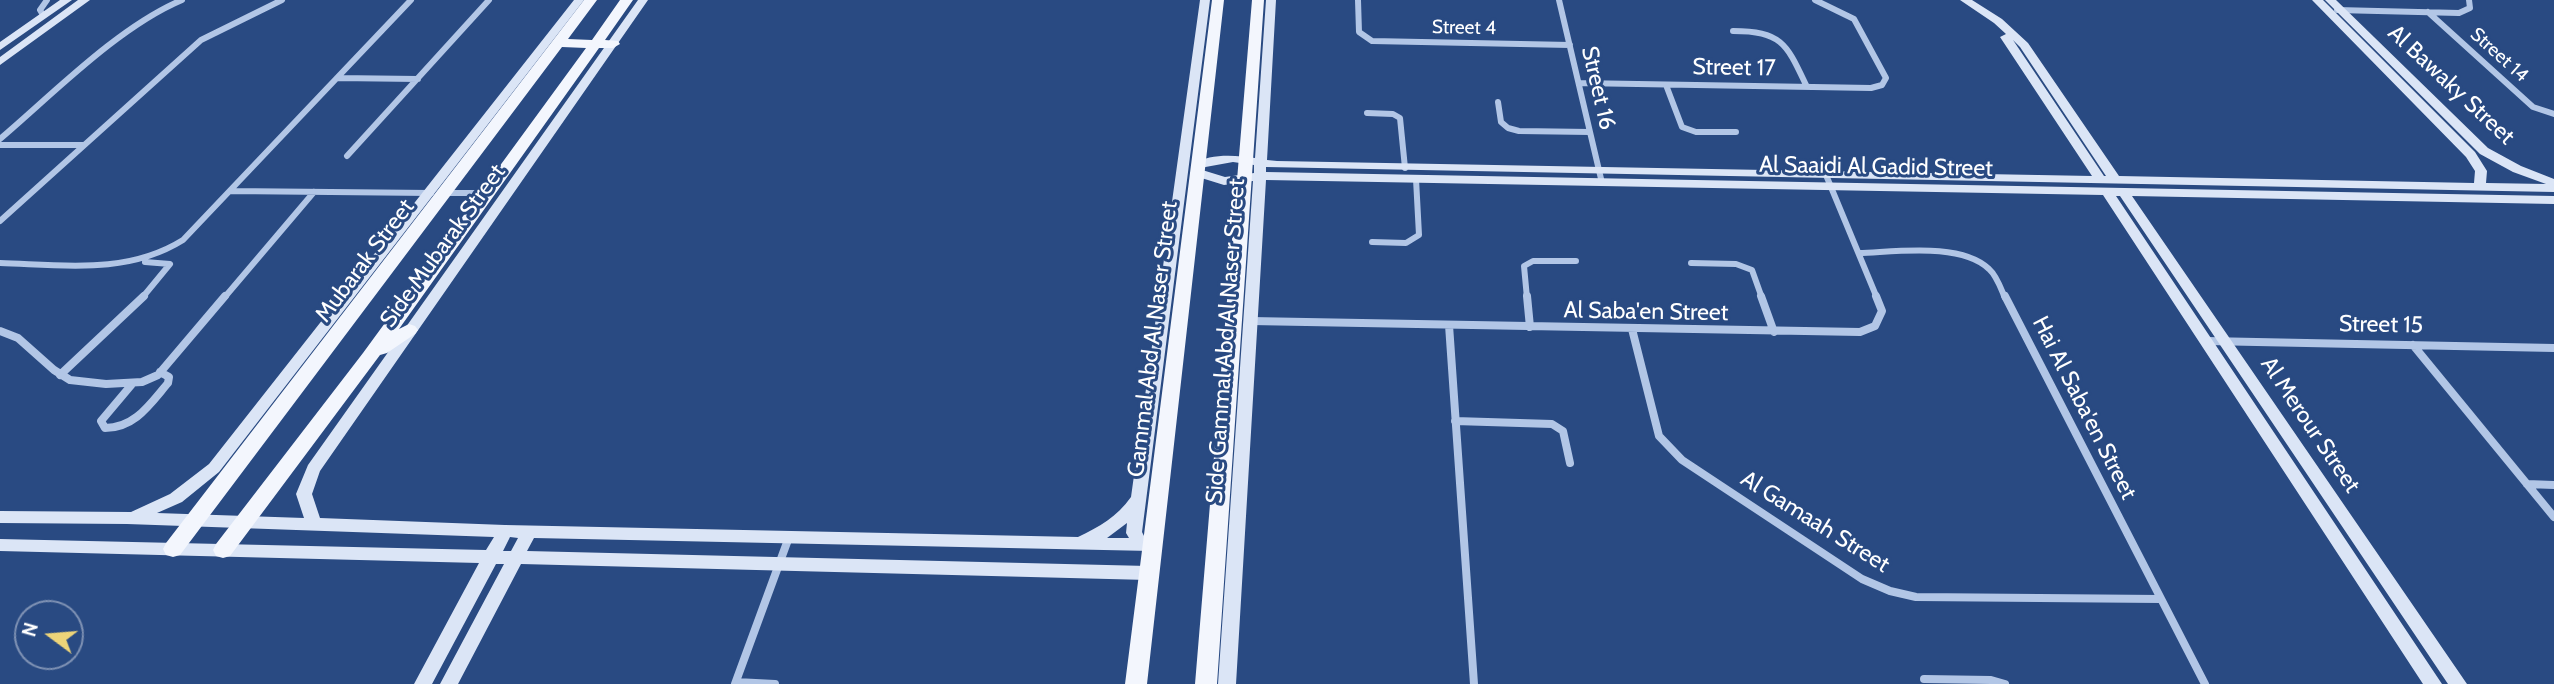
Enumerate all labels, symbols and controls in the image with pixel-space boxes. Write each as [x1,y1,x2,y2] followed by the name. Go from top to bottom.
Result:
[1432,16,1496,40] street label: Street 4
[2382,19,2520,151] street label: Al Bawaky Street
[2465,23,2533,87] street label: Street 14
[1575,44,1621,132] street label: Street 16
[1692,53,1776,83] street label: Street 17
[1759,151,1993,183] street label: Al Saaidi Al Gadid Street
[375,159,511,333] street label: Side Mubarak Street
[1201,178,1251,504] street label: Side Gammal Abd Al Naser Street
[310,194,420,328] street label: Mubarak Street
[1122,199,1184,479] street label: Gammal Abd Al Naser Street
[1563,297,1729,327] street label: Al Saba'en Street
[2339,310,2423,340] street label: Street 15
[2026,312,2142,504] street label: Hai Al Saba'en Street
[2254,352,2366,498] street label: Al Merour Street
[1736,465,1894,579] street label: Al Gamaah Street
[14,600,84,670] north arrow
[17,620,43,639] text: N

